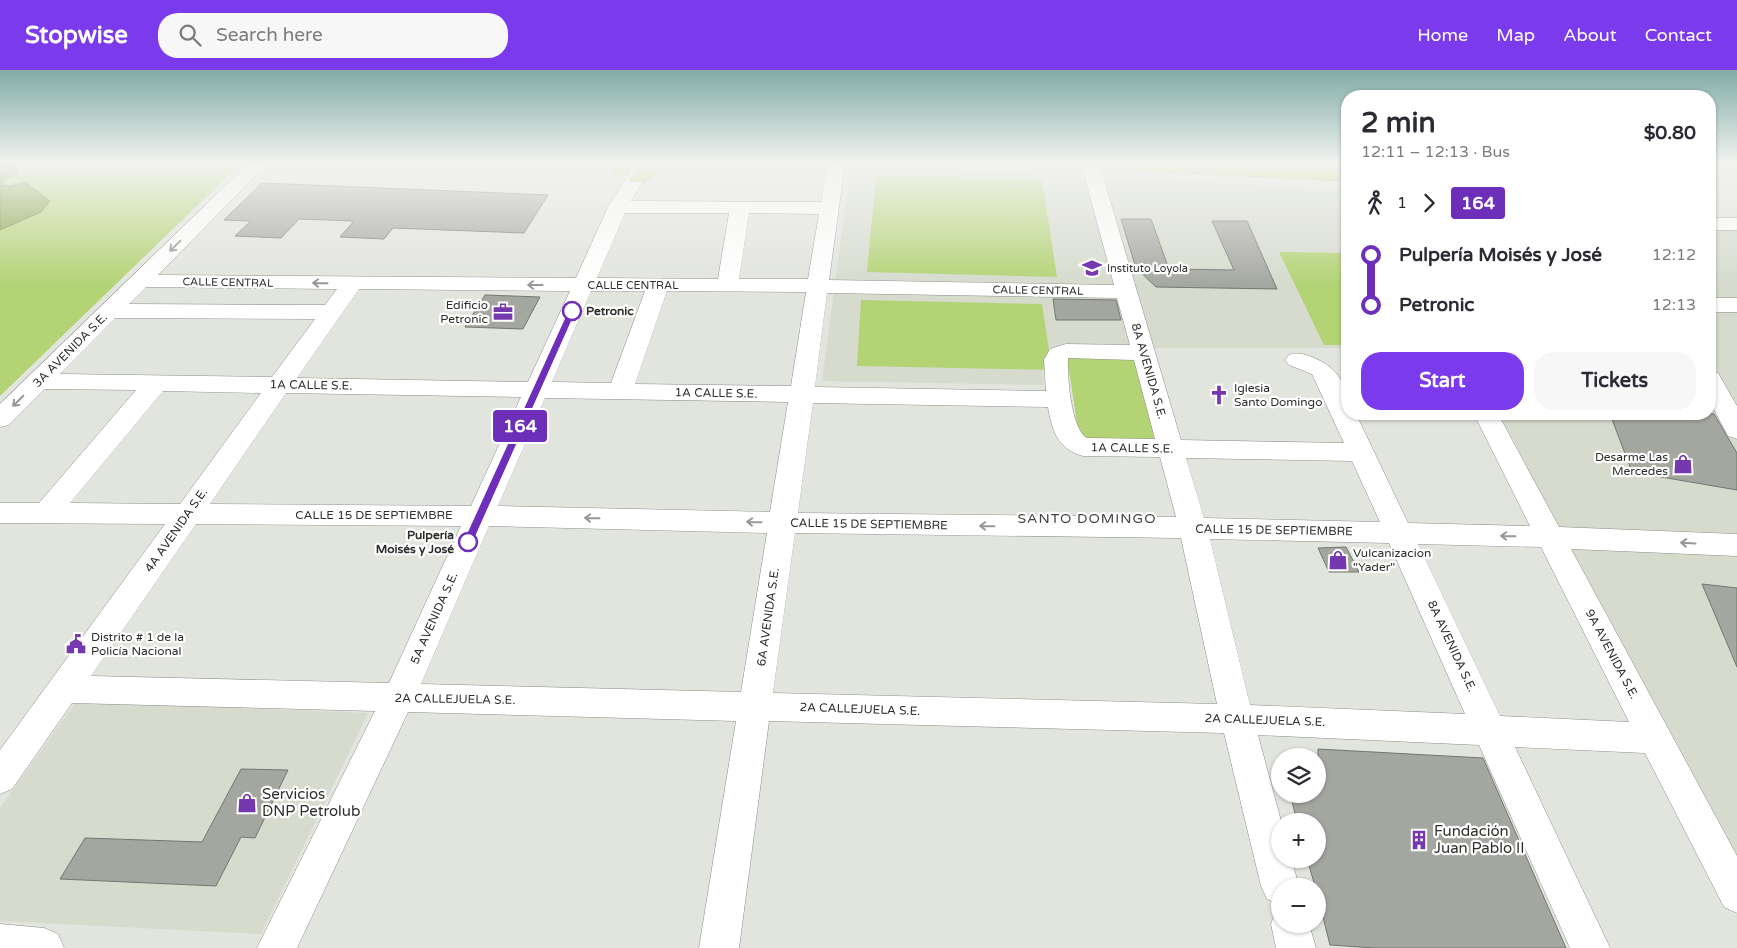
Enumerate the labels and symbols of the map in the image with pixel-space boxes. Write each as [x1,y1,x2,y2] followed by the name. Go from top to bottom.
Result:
[169,240,181,252] one-way arrow
[1081,257,1103,279] school or university icon: Instituto Loyola
[1107,262,1188,275] place label: Instituto Loyola
[182,275,274,290] street label: CALLE CENTRAL
[312,278,328,287] one-way arrow
[588,279,679,292] street label: CALLE CENTRAL
[527,280,544,290] one-way arrow
[992,283,1084,298] street label: CALLE CENTRAL
[440,298,488,326] place label: Edificio Petronic
[492,301,514,323] office icon: Edificio Petronic
[562,301,582,321] marker: Petronic
[586,304,634,318] place label: Petronic
[30,310,110,390] street label: 3A AVENIDA S.E.
[1129,321,1169,421] street label: 8A AVENIDA S.E.
[269,377,353,393] street label: 1A CALLE S.E.
[1234,381,1322,409] place label: Iglesia Santo Domingo
[1208,384,1230,406] church icon: Iglesia Santo Domingo
[674,385,758,401] street label: 1A CALLE S.E.
[12,395,24,407] one-way arrow
[491,410,549,442] line badge: 164
[1090,440,1174,456] street label: 1A CALLE S.E.
[1595,450,1668,478] place label: Desarme Las Mercedes
[1672,453,1694,475] shop icon: Desarme Las Mercedes
[142,485,210,575] street label: 4A AVENIDA S.E.
[295,508,453,522] street label: CALLE 15 DE SEPTIEMBRE
[1017,510,1157,527] district label: SANTO DOMINGO
[584,513,600,523] one-way arrow
[790,516,948,532] street label: CALLE 15 DE SEPTIEMBRE
[747,517,763,527] one-way arrow
[979,521,996,531] one-way arrow
[1195,522,1353,538] street label: CALLE 15 DE SEPTIEMBRE
[376,528,454,557] place label: Pulpería Moisés y José
[1501,531,1517,541] one-way arrow
[458,532,478,552] marker: Pulpería Moisés y José
[1681,538,1697,547] one-way arrow
[1353,546,1431,574] place label: Vulcanizacion "Yader"
[1327,549,1349,571] shop icon: Vulcanizacion "Yader"
[754,567,782,667] street label: 6A AVENIDA S.E.
[407,570,461,666] street label: 5A AVENIDA S.E.
[1425,598,1479,694] street label: 8A AVENIDA S.E.
[1583,607,1641,701] street label: 9A AVENIDA S.E.
[91,630,184,658] place label: Distrito # 1 de la Policía Nacional
[65,633,87,655] public building icon: Distrito # 1 de la Policía Nacional
[395,691,515,707] street label: 2A CALLEJUELA S.E.
[799,700,921,718] street label: 2A CALLEJUELA S.E.
[1204,711,1326,729] street label: 2A CALLEJUELA S.E.
[262,785,360,820] place label: Servicios DNP Petrolub
[236,792,258,814] shop icon: Servicios DNP Petrolub
[1434,822,1524,857] place label: Fundación Juan Pablo II
[1408,829,1430,851] building icon: Fundación Juan Pablo II

